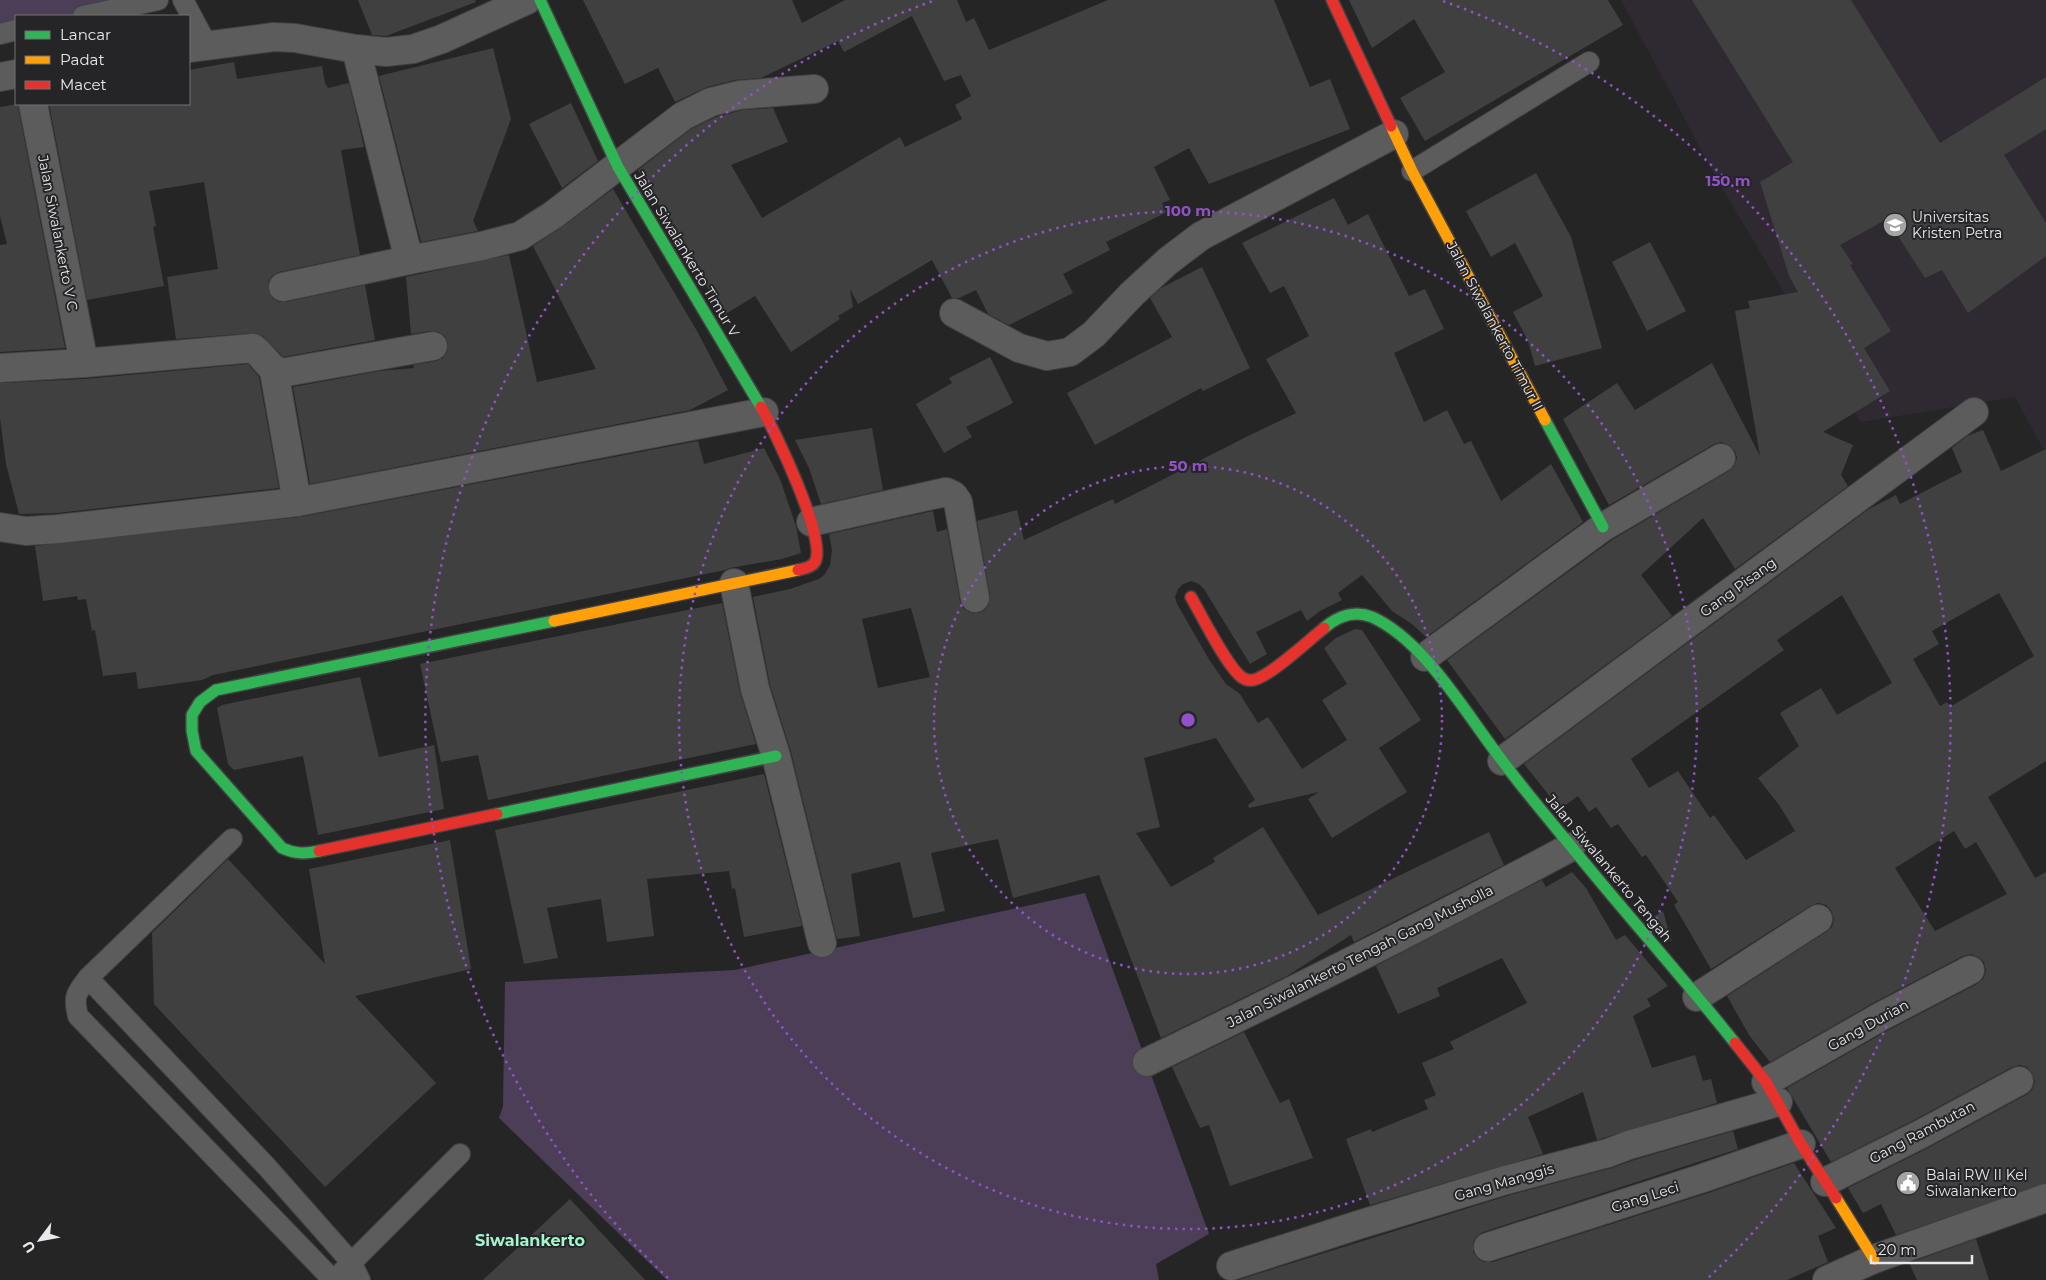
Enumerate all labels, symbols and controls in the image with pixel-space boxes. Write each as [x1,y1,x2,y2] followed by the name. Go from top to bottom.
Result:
[15,15,190,105] legend
[60,25,111,44] text: Lancar
[60,50,105,69] text: Padat
[60,75,107,94] text: Macet
[34,153,82,312] street label: Jalan Siwalankerto V C
[630,167,744,340] street label: Jalan Siwalankerto Timur V
[1706,171,1750,190] text: 150 m
[1165,201,1211,220] text: 100 m
[1912,208,2002,242] place label: Universitas Kristen Petra
[1882,212,1908,238] school or university icon: Universitas Kristen Petra
[1442,238,1547,413] street label: Jalan Siwalankerto Timur II
[1168,456,1208,475] text: 50 m
[1696,553,1780,621] street label: Gang Pisang
[1179,711,1197,729] centre of rings
[1541,790,1676,946] street label: Jalan Siwalankerto Tengah
[1223,881,1496,1032] street label: Jalan Siwalankerto Tengah Gang Musholla
[1824,995,1912,1055] street label: Gang Durian
[1866,1097,1978,1167] street label: Gang Rambutan
[1452,1159,1556,1205] street label: Gang Manggis
[1926,1166,2028,1200] place label: Balai RW II Kel Siwalankerto
[1895,1170,1921,1196] public building icon: Balai RW II Kel Siwalankerto
[1609,1178,1681,1216] street label: Gang Leci
[15,1215,65,1265] north arrow
[475,1231,585,1250] district label: Siwalankerto
[1871,1232,1972,1264] scale bar
[18,1237,40,1256] text: U
[1878,1240,1916,1259] text: 20 m

